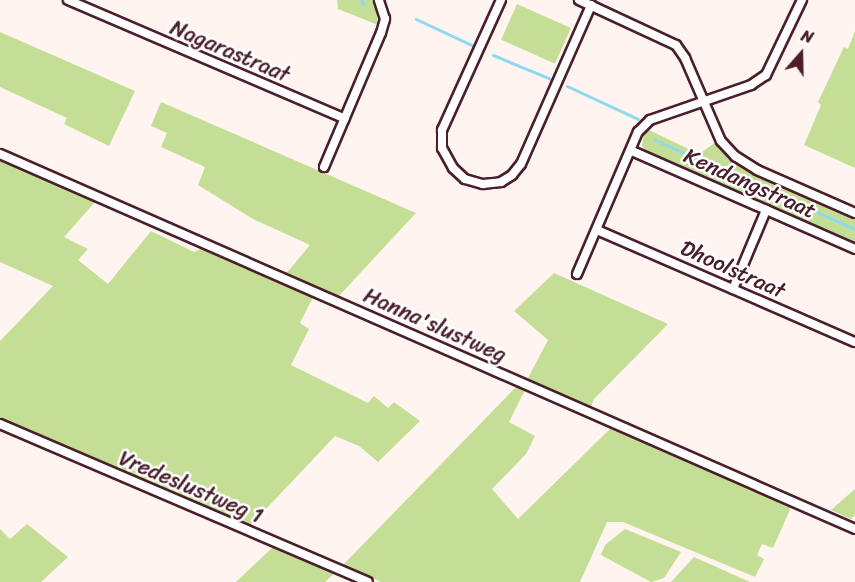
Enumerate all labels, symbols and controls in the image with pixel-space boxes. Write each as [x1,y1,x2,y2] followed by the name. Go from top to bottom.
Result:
[166,14,294,88] street label: Nagarastraat
[797,21,817,52] text: N
[771,24,831,84] north arrow
[680,142,820,224] street label: Kendangstraat
[677,234,789,304] street label: Dhoolstraat
[360,282,510,368] street label: Hanna'slustweg
[115,445,267,529] street label: Vredeslustweg 1

